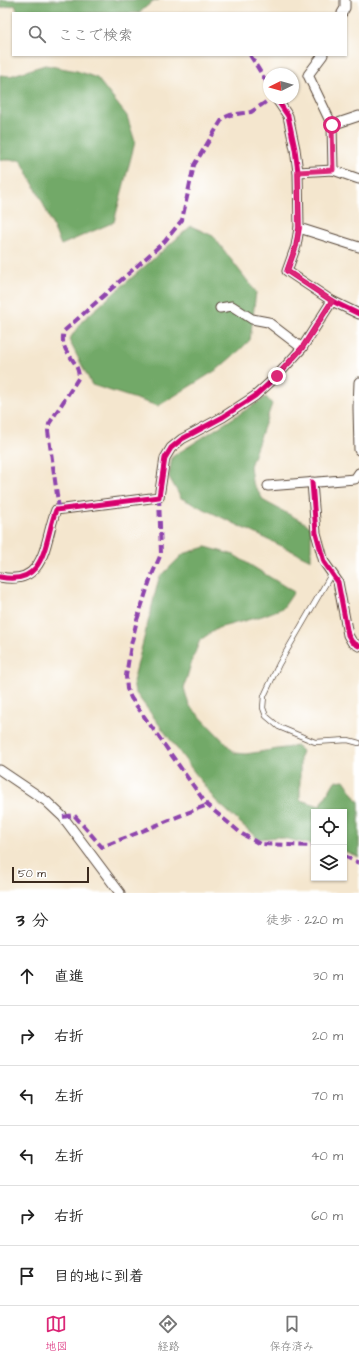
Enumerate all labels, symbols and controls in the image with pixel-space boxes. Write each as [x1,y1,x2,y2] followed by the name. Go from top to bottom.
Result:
[12,12,347,56] search box
[26,23,48,45] icon: search
[58,25,133,46] text: ここで検索
[263,68,299,104] north arrow
[323,116,341,134] route start
[268,367,286,385] route end
[311,809,347,881] map controls
[311,809,347,845] button: locate
[311,845,347,881] button: layers
[12,865,89,884] scale bar
[18,866,46,881] text: 50 m
[16,909,48,933] text: 3 分
[266,911,343,929] text: 徒歩 · 220 m
[16,965,38,987] icon: ahead
[54,966,84,987] text: 直進
[313,967,343,985] text: 30 m
[16,1025,38,1047] icon: right
[54,1026,84,1047] text: 右折
[312,1027,343,1045] text: 20 m
[16,1085,38,1107] icon: left
[54,1086,84,1107] text: 左折
[311,1087,343,1105] text: 70 m
[16,1145,38,1167] icon: left
[54,1146,84,1167] text: 左折
[311,1147,343,1165] text: 40 m
[16,1205,38,1227] icon: right
[54,1206,84,1227] text: 右折
[311,1207,343,1225] text: 60 m
[16,1265,38,1287] icon: arrive
[54,1266,144,1287] text: 目的地に到着
[45,1313,67,1354] tab: 地図
[157,1313,179,1354] tab: 経路
[270,1313,314,1354] tab: 保存済み

